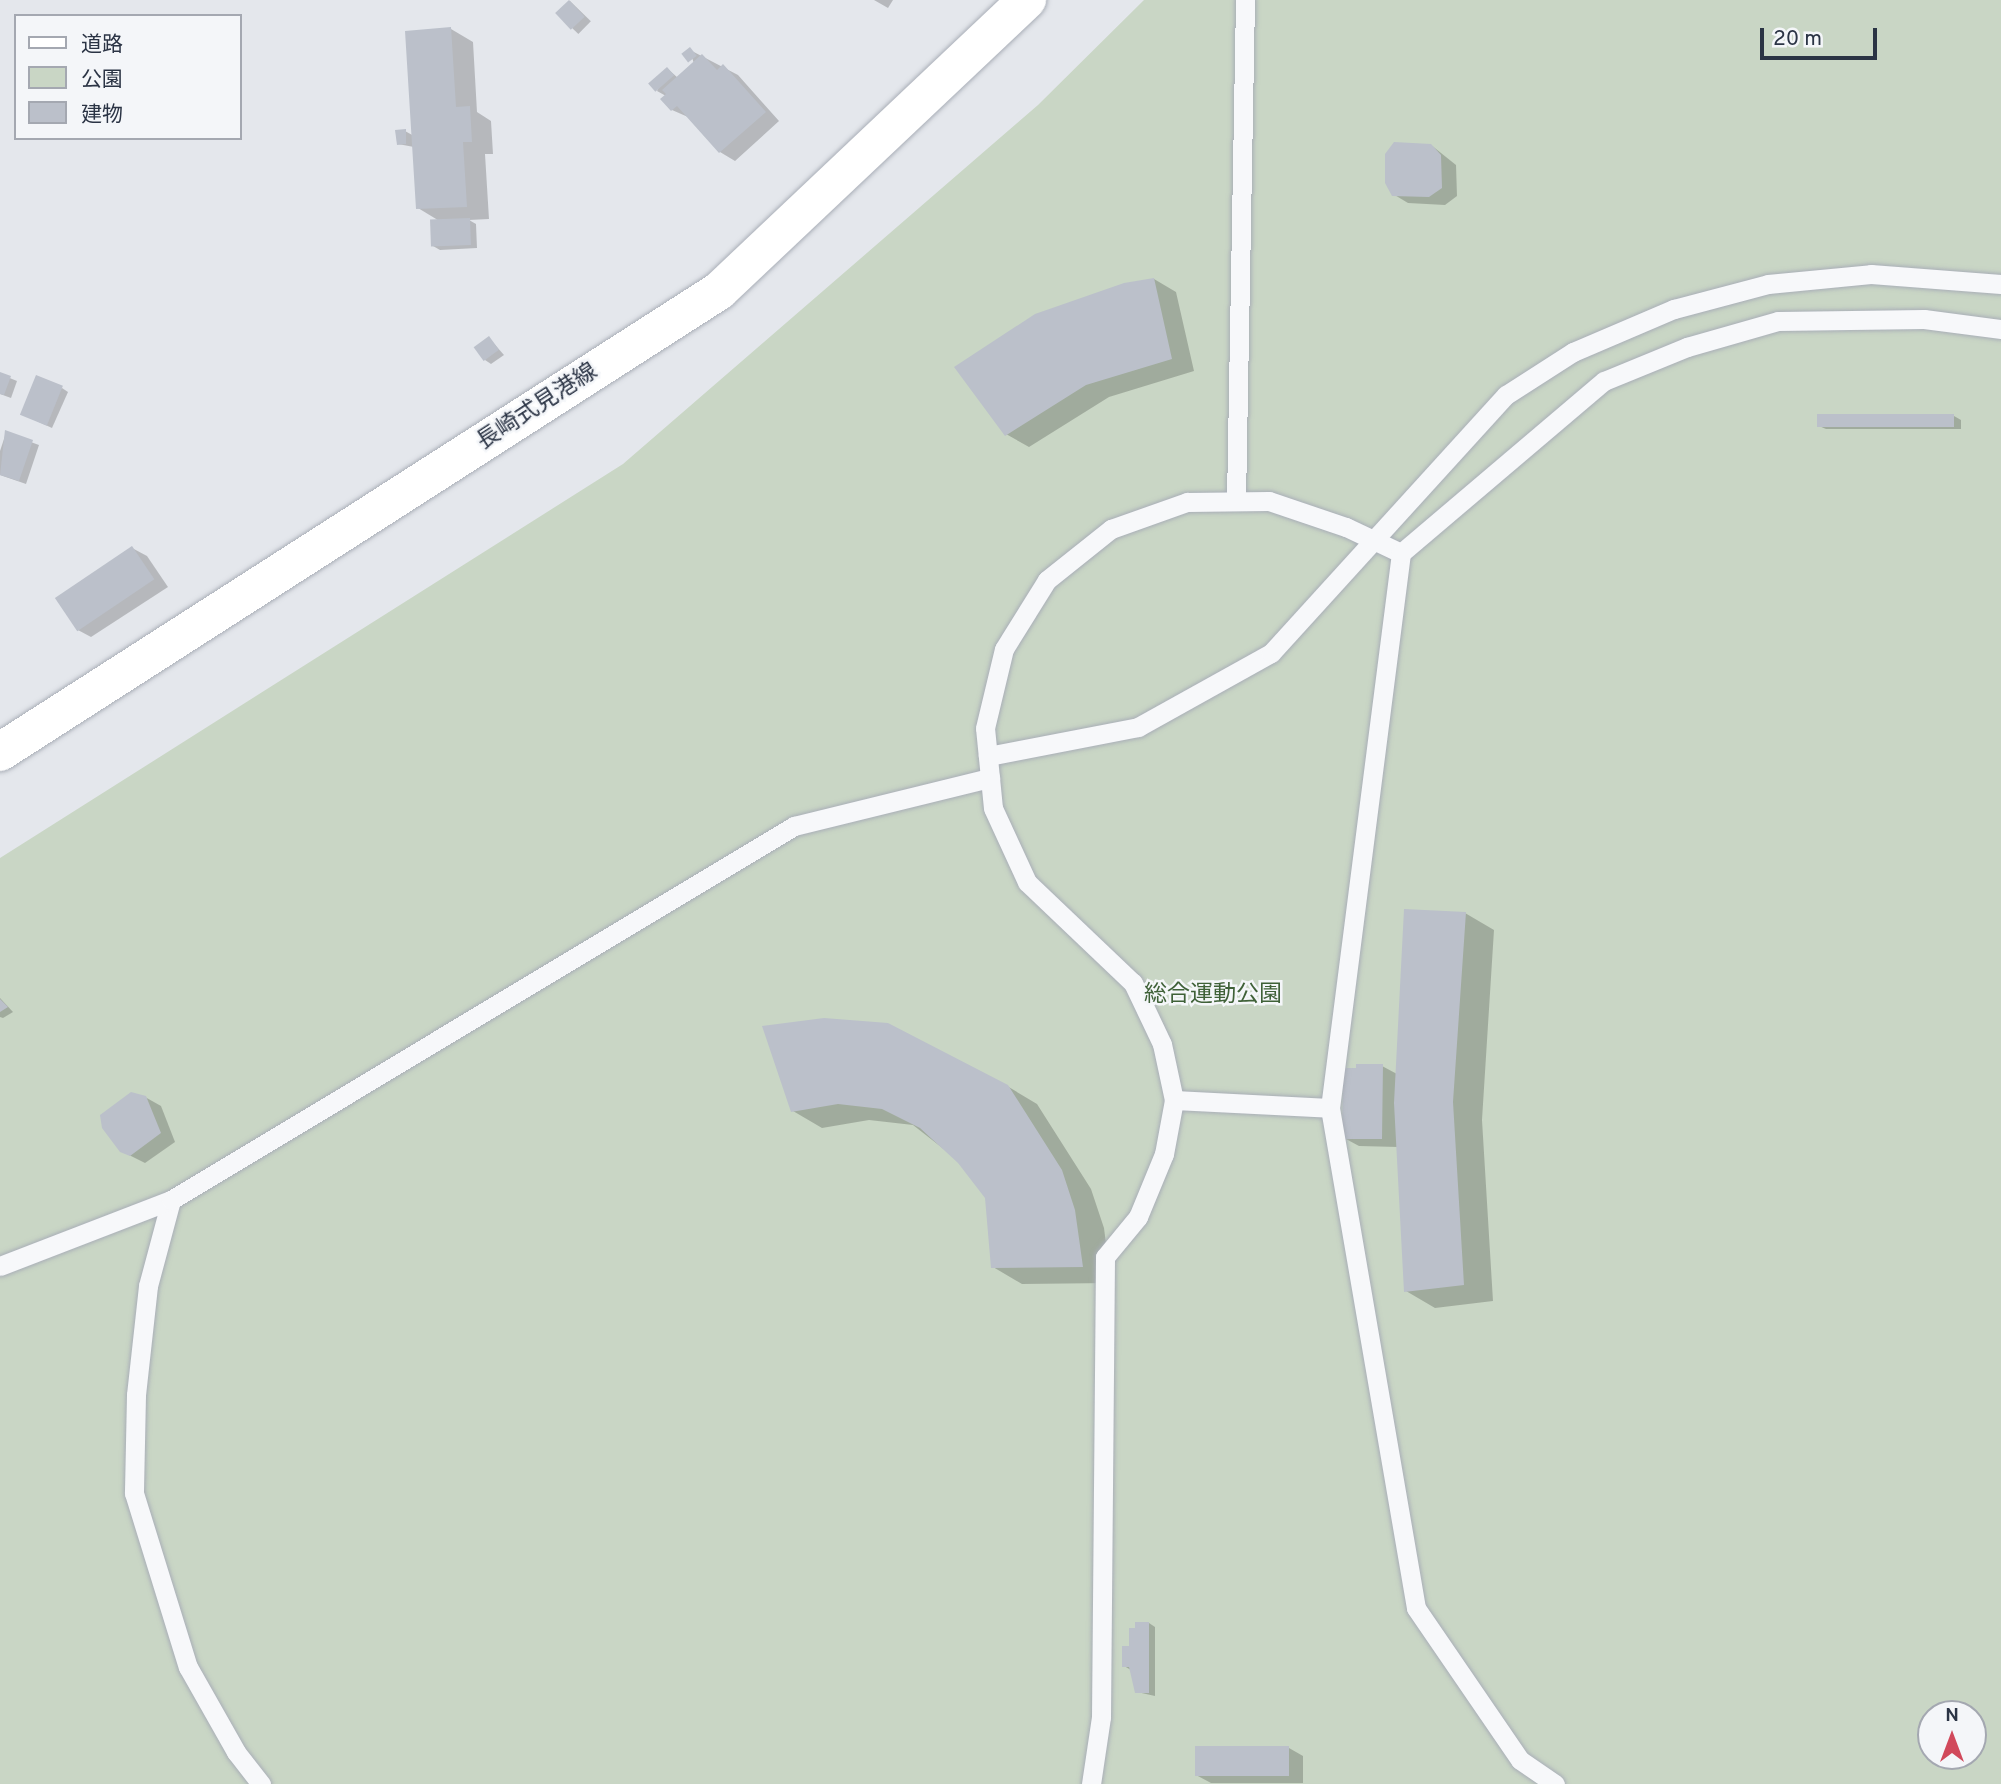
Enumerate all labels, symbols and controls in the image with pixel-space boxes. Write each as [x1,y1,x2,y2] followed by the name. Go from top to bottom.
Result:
[14,14,242,140] legend
[1763,14,1880,58] scale bar
[1773,26,1822,53] text: 20 m
[81,32,123,59] text: 道路
[81,67,123,94] text: 公園
[81,102,123,129] text: 建物
[473,359,603,457] street label: 長崎式見港線
[1144,982,1282,1010] park label: 総合運動公園
[1917,1700,1987,1770] north arrow
[1945,1704,1959,1728] text: N

